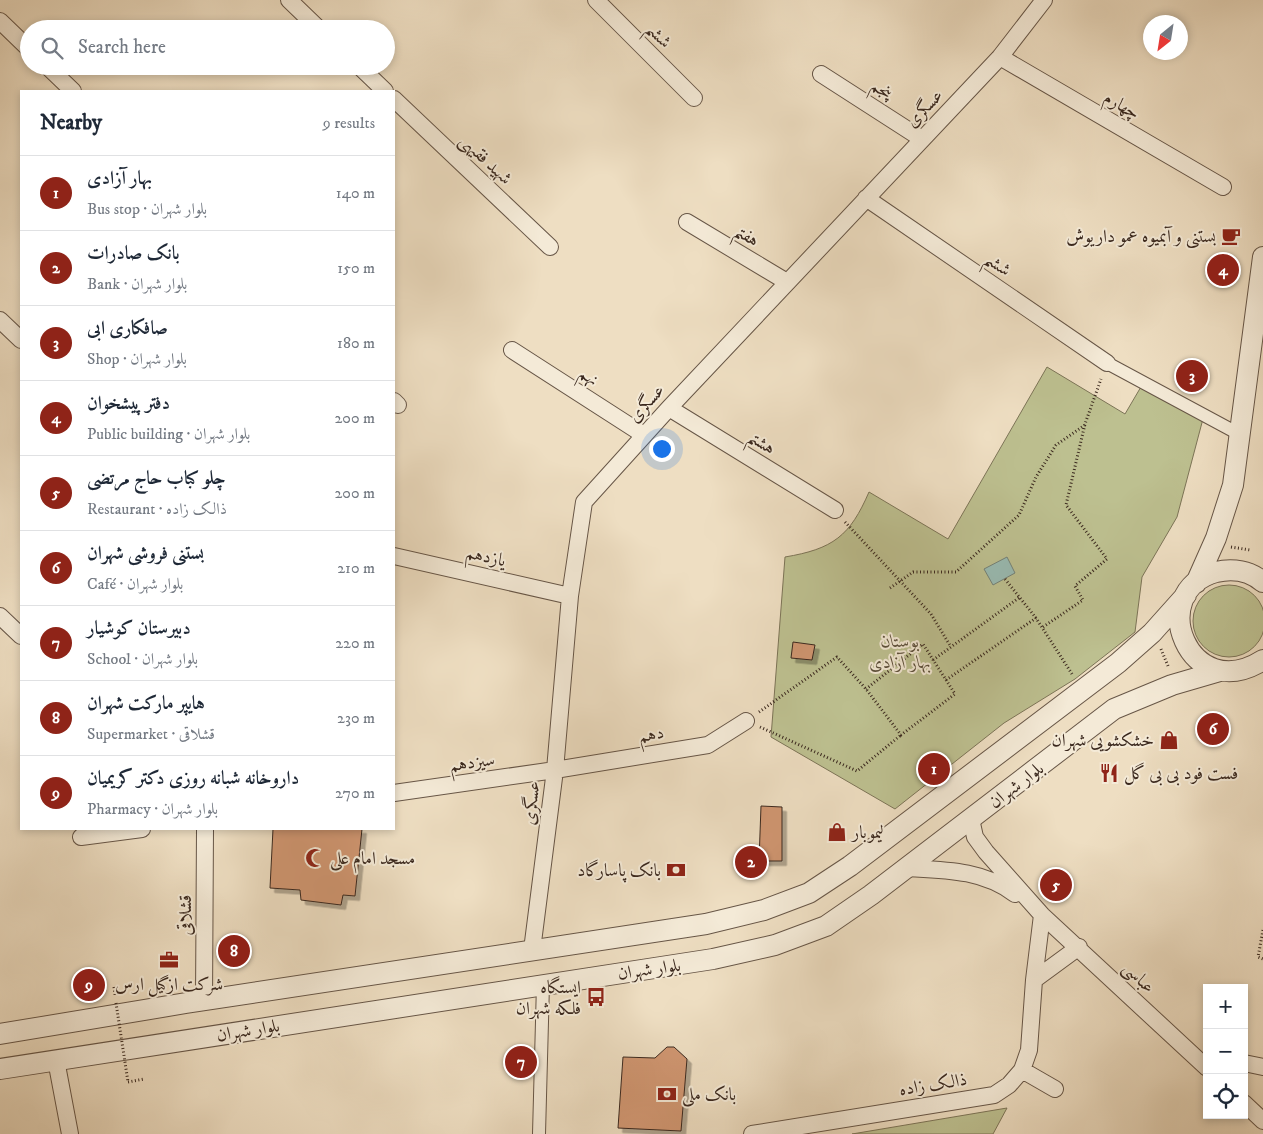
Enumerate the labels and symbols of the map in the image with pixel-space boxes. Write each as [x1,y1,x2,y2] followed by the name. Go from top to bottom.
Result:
[1143,15,1188,60] north arrow
[637,18,676,57] street label: ششم
[864,75,897,110] street label: پنجم
[901,84,948,132] street label: عسگری
[1097,87,1144,128] street label: چهارم
[454,130,516,190] street label: شهید فقیهی
[727,220,763,257] street label: هفتم
[1220,225,1242,247] cafe icon: بستنی و آبمیوه عمو داریوش
[1066,226,1216,249] place label: بستنی و آبمیوه عمو داریوش
[977,248,1015,287] street label: ششم
[1207,251,1239,289] pin: 4
[1176,357,1208,395] pin: 3
[572,362,602,395] street label: نهم
[623,379,670,428] street label: عسگری
[740,426,779,465] street label: هشتم
[649,436,675,462] your location
[463,542,509,577] street label: یازدهم
[869,631,931,674] park label: بوستان بهار آزادی
[1197,710,1229,748] pin: 6
[637,722,667,753] street label: دهم
[1158,729,1180,751] shop icon: خشکشویی شهران
[1052,730,1154,752] place label: خشکشویی شهران
[448,749,497,782] street label: سیزدهم
[918,750,950,788] pin: 1
[985,758,1049,814] street label: بلوار شهران
[1098,762,1120,784] restaurant icon: فست فود بی بی گل
[1124,762,1238,786] place label: فست فود بی بی گل
[517,780,546,827] street label: عسگری
[826,821,848,843] shop icon: لیموبار
[850,822,883,844] place label: لیموبار
[735,843,767,881] pin: 2
[304,847,326,869] mosque icon: مسجد امام علی
[330,848,415,874] place label: مسجد امام علی
[577,859,661,883] place label: بانک پاسارگاد
[665,859,687,881] bank icon: بانک پاسارگاد
[1040,866,1072,904] pin: 5
[175,895,197,935] street label: قشلاقی
[218,932,250,970] pin: 8
[158,949,180,971] office icon: شرکت ازگیل ارس
[616,955,682,985] street label: بلوار شهران
[1117,957,1159,999] street label: عباسی
[73,966,105,1004] pin: 9
[115,974,223,997] place label: شرکت ازگیل ارس
[516,975,581,1020] place label: ایستگاه فلکه شهران
[585,986,607,1008] bus stop icon: ایستگاه فلکه شهران
[215,1015,281,1047] street label: بلوار شهران
[505,1043,537,1081] pin: 7
[898,1069,969,1101] street label: ذالک زاده
[656,1083,678,1105] bank icon: بانک ملی
[682,1084,736,1107] place label: بانک ملی

